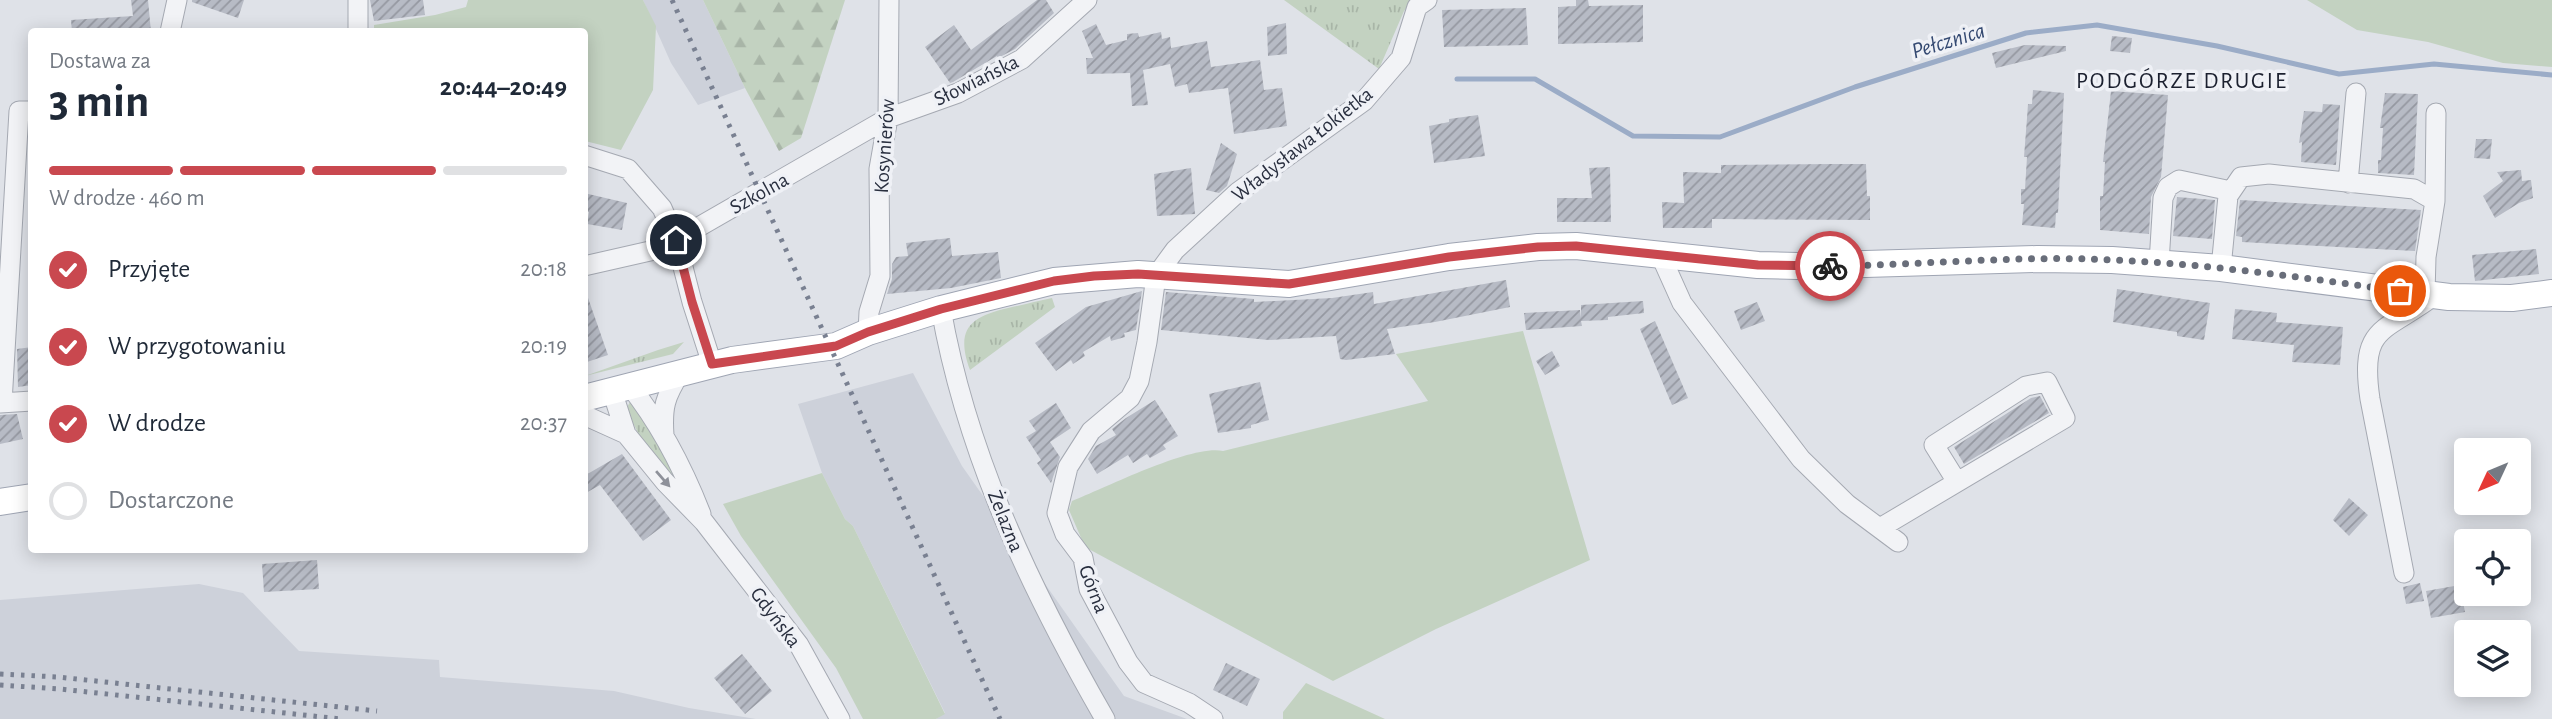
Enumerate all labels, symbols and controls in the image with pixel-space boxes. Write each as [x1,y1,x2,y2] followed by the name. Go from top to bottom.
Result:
[1909,19,1988,63] water label: Pełcznica
[49,50,151,73] text: Dostawa za
[930,51,1022,110] street label: Słowiańska
[2076,67,2288,93] district label: PODGÓRZE DRUGIE
[440,74,567,100] text: 20:44–20:49
[49,79,149,125] text: 3 min
[1228,83,1377,206] street label: Władysława Łokietka
[871,98,898,194] street label: Kosynierów
[726,169,793,218] street label: Szkolna
[49,187,205,210] text: W drodze · 460 m
[646,210,706,270] pin
[657,221,695,259] icon: home
[1795,231,1865,301] courier
[1811,247,1849,285] icon: bike
[49,251,87,289] icon: check
[108,256,190,282] text: Przyjęte
[520,258,567,281] text: 20:18
[2370,261,2430,321] pin
[2381,272,2419,310] icon: bag
[49,328,87,366] icon: check
[108,333,286,359] text: W przygotowaniu
[520,335,567,358] text: 20:19
[49,405,87,443] icon: check
[108,410,206,436] text: W drodze
[520,412,567,435] text: 20:37
[2454,438,2530,514] north arrow
[2454,438,2531,697] map controls
[655,470,671,488] one-way arrow
[108,487,234,513] text: Dostarczone
[984,487,1028,555] street label: Żelazna
[2454,529,2531,606] button: locate
[1075,562,1112,616] street label: Górna
[746,583,805,652] street label: Gdyńska
[2454,620,2531,697] button: layers

